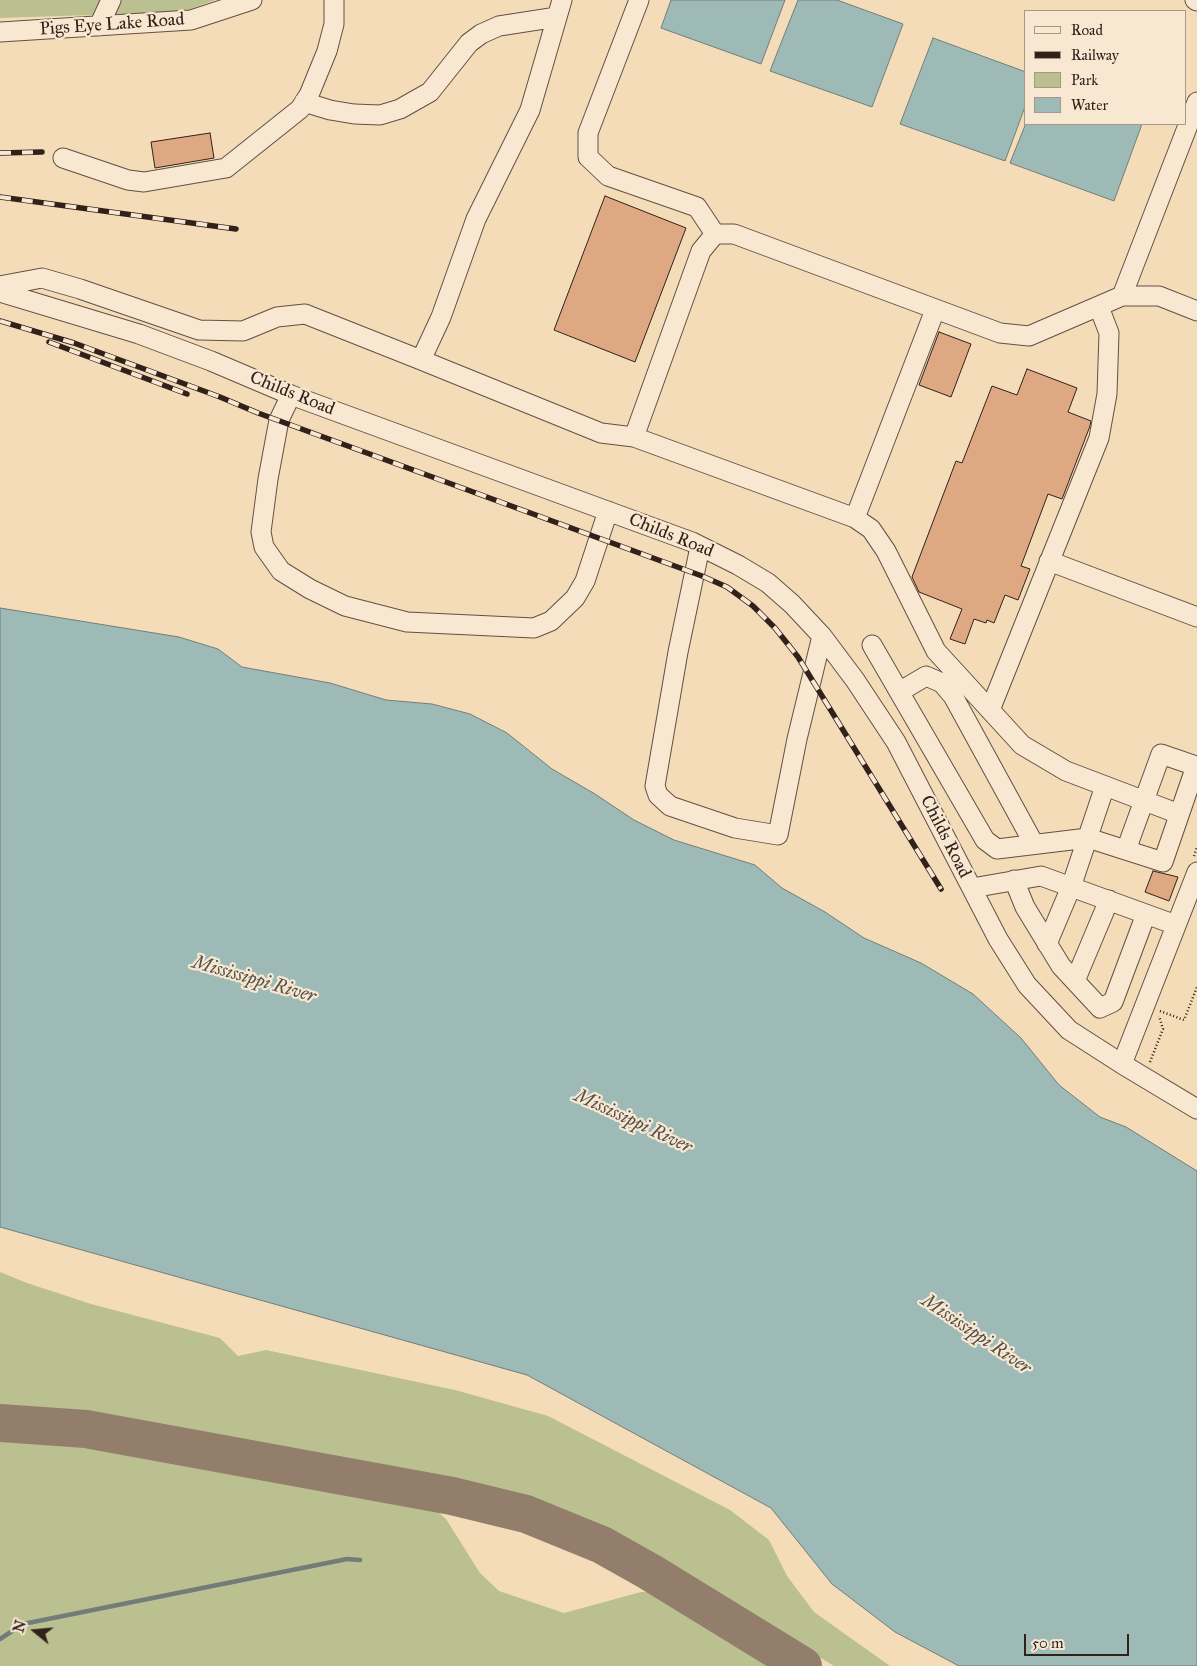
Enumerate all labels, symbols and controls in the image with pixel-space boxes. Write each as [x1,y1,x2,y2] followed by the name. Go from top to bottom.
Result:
[39,9,185,41] street label: Pigs Eye Lake Road
[1024,10,1187,125] legend
[1071,21,1103,39] text: Road
[1071,46,1119,64] text: Railway
[1071,71,1098,89] text: Park
[1071,96,1108,114] text: Water
[246,367,338,421] street label: Childs Road
[625,509,717,563] street label: Childs Road
[915,792,975,882] street label: Childs Road
[190,952,318,1008] water label: Mississippi River
[571,1085,695,1159] water label: Mississippi River
[917,1290,1035,1380] water label: Mississippi River
[10,1606,60,1656] north arrow
[10,1618,30,1635] text: N
[1027,1624,1132,1656] scale bar
[1032,1634,1064,1652] text: 50 m

